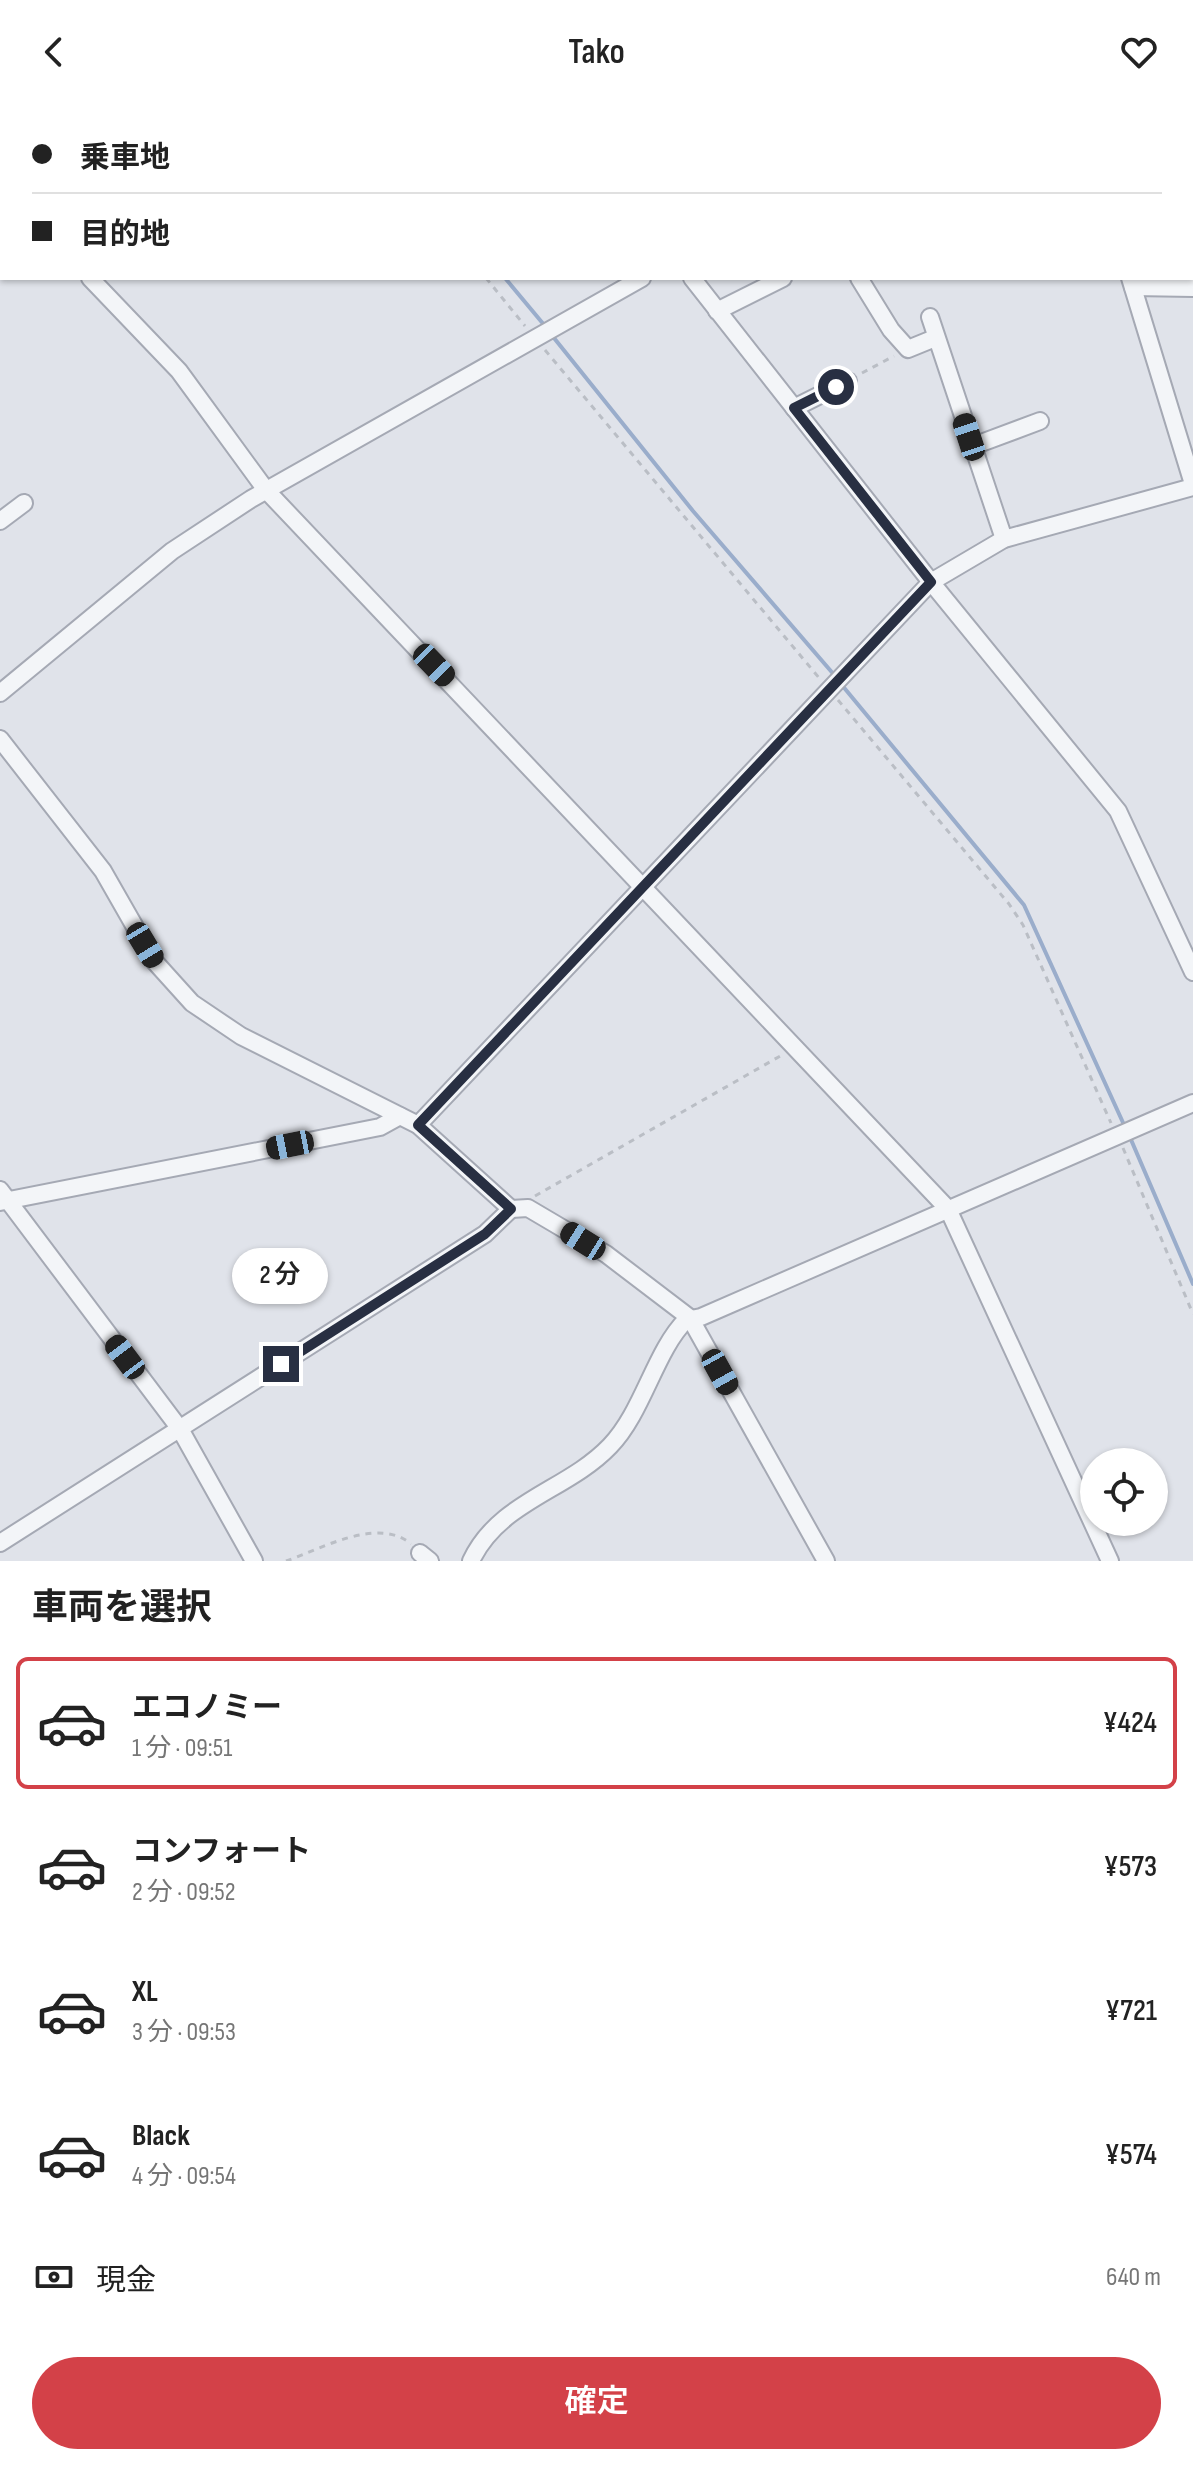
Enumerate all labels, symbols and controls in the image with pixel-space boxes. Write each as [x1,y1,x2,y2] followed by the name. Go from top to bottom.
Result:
[32,30,76,74] icon: back
[1117,30,1161,74] icon: heart
[568,31,625,74] text: Tako
[80,140,170,176] text: 乗車地
[80,217,170,253] text: 目的地
[818,369,854,405] route start
[950,410,988,464] car
[409,639,459,691] car
[122,918,168,972] car
[264,1129,316,1161] car
[556,1218,610,1264] car
[233,1248,329,1304] callout: 2 分
[259,1260,301,1291] text: 2 分
[101,1331,149,1383] car
[698,1345,742,1399] car
[263,1346,299,1382] route end
[1080,1448,1168,1536] map controls
[1080,1448,1168,1536] button: locate
[32,1587,212,1630] text: 車両を選択
[36,1687,108,1759] icon: car
[132,1690,282,1726] text: エコノミー
[1103,1705,1157,1741] text: ¥424
[132,1733,232,1764] text: 1 分 · 09:51
[36,1831,108,1903] icon: car
[132,1834,311,1870] text: コンフォート
[1103,1849,1157,1885] text: ¥573
[132,1877,235,1908] text: 2 分 · 09:52
[132,1974,158,2010] text: XL
[36,1975,108,2047] icon: car
[1105,1993,1157,2029] text: ¥721
[132,2017,236,2048] text: 3 分 · 09:53
[132,2118,190,2154] text: Black
[36,2119,108,2191] icon: car
[1105,2137,1157,2173] text: ¥574
[132,2161,236,2192] text: 4 分 · 09:54
[32,2255,76,2299] icon: cash
[1106,2262,1161,2293] text: 640 m
[96,2263,156,2299] text: 現金
[32,2357,1161,2449] button: 確定

